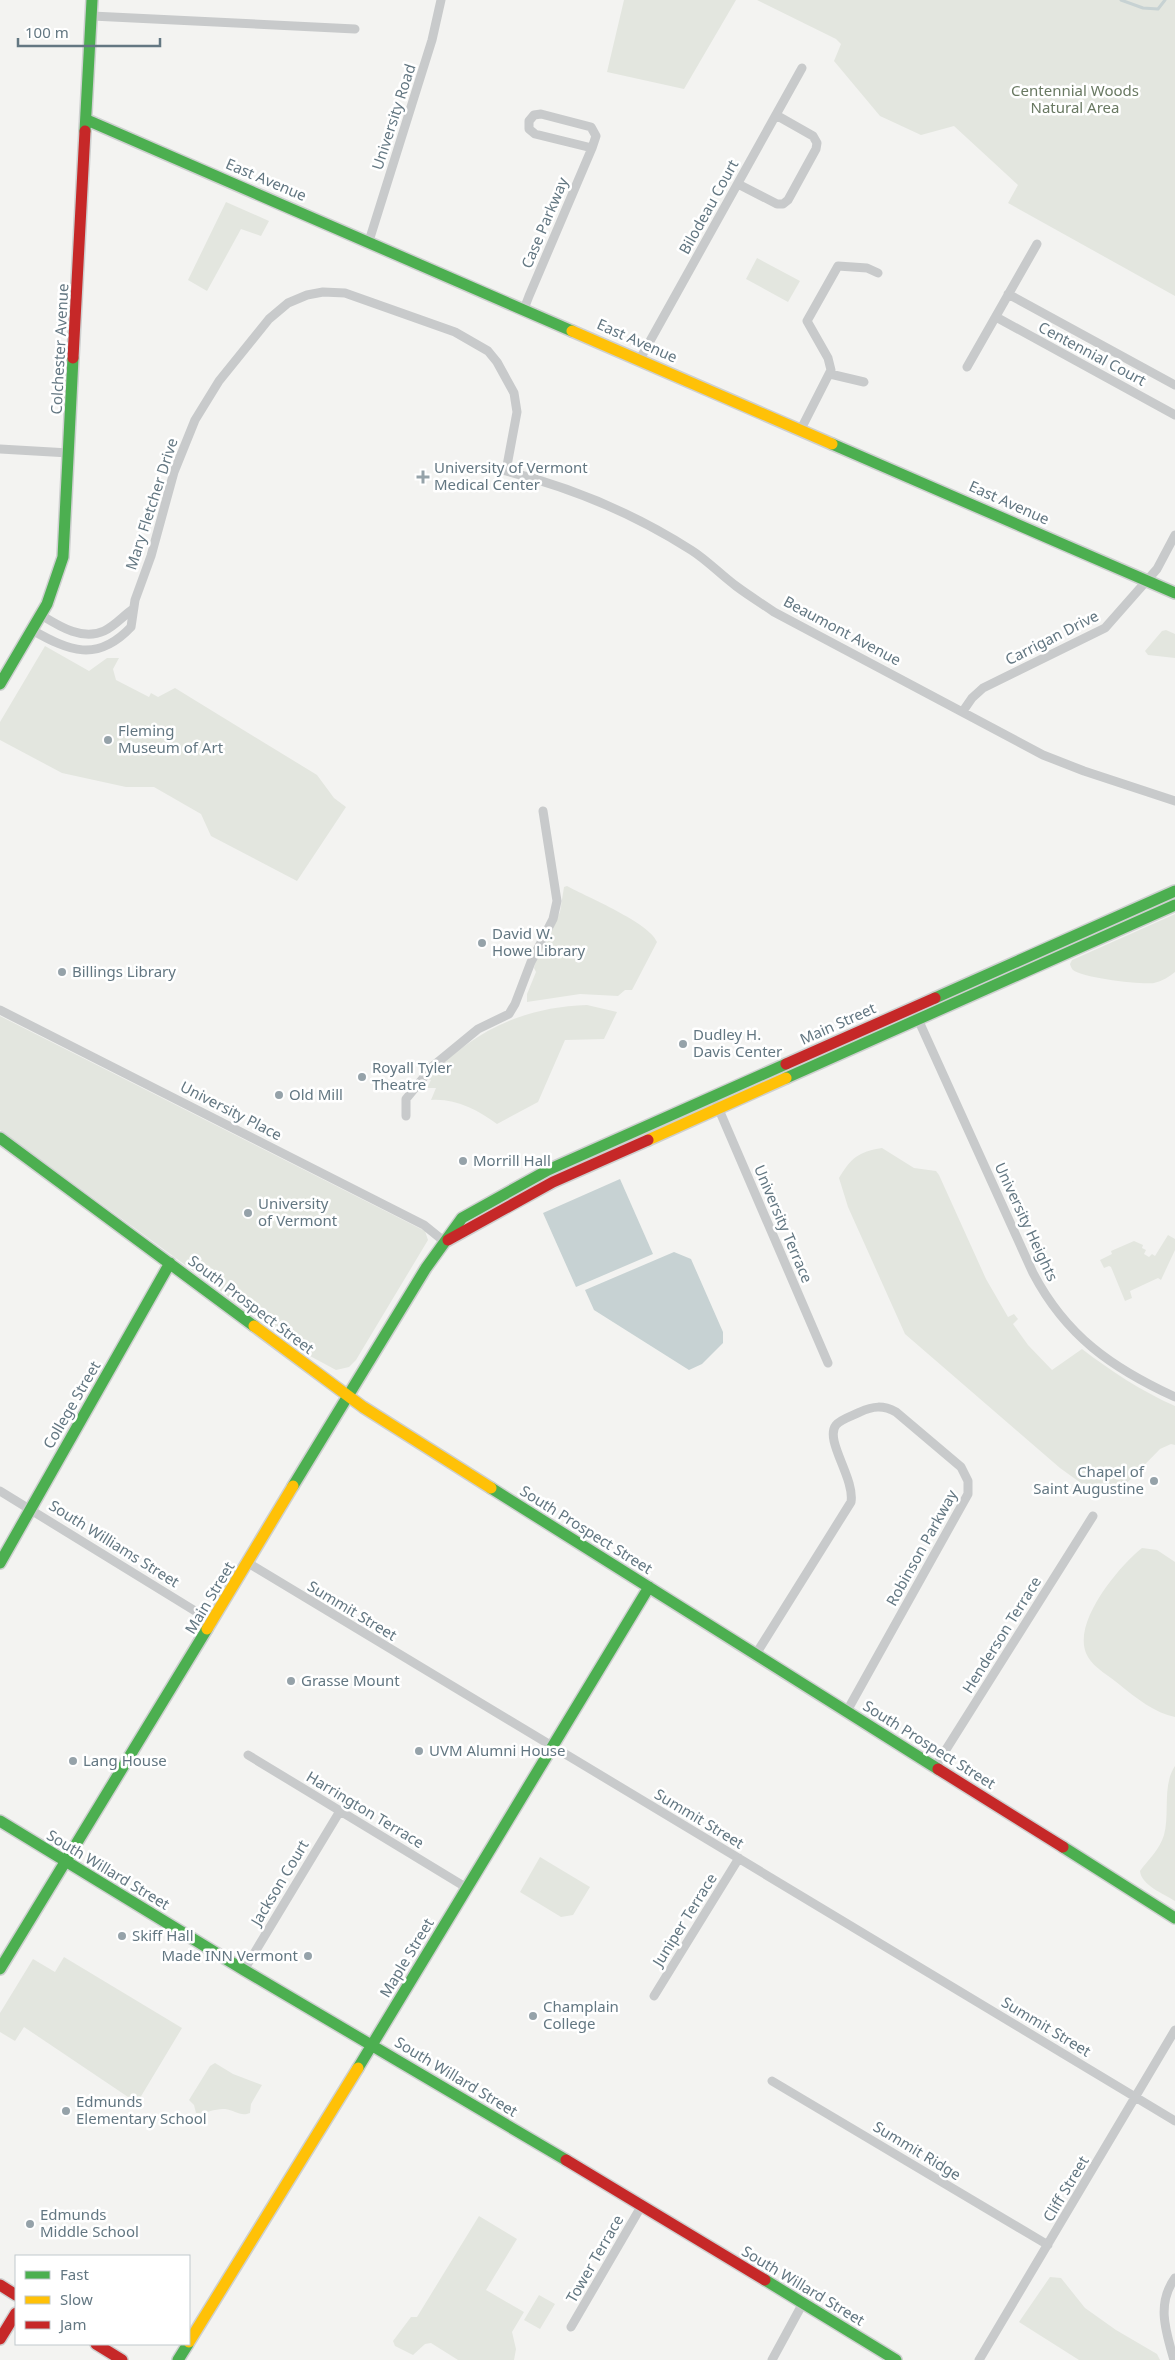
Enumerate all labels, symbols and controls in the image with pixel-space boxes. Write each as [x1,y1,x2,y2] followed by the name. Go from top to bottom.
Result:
[18,15,160,47] scale bar
[25,22,69,42] text: 100 m
[366,61,420,172] street label: University Road
[1011,80,1139,117] park label: Centennial Woods Natural Area
[223,153,310,205] street label: East Avenue
[674,155,743,257] street label: Bilodeau Court
[516,174,572,271] street label: Case Parkway
[46,283,72,415] street label: Colchester Avenue
[594,313,681,367] street label: East Avenue
[1035,316,1150,390] street label: Centennial Court
[120,435,182,572] street label: Mary Fletcher Drive
[434,457,588,494] place label: University of Vermont Medical Center
[416,470,430,484] marker: University of Vermont Medical Center
[966,475,1053,529] street label: East Avenue
[780,591,905,670] street label: Beaumont Avenue
[1002,605,1102,669] street label: Carrigan Drive
[118,720,224,757] place label: Fleming Museum of Art
[102,734,114,746] marker: Fleming Museum of Art
[492,923,586,960] place label: David W. Howe Library
[476,937,488,949] marker: David W. Howe Library
[72,961,176,981] place label: Billings Library
[56,966,68,978] marker: Billings Library
[797,997,879,1049] street label: Main Street
[693,1024,782,1061] place label: Dudley H. Davis Center
[677,1038,689,1050] marker: Dudley H. Davis Center
[372,1057,452,1094] place label: Royall Tyler Theatre
[356,1071,368,1083] marker: Royall Tyler Theatre
[177,1076,286,1144] street label: University Place
[289,1084,343,1104] place label: Old Mill
[273,1089,285,1101] marker: Old Mill
[473,1150,551,1170] place label: Morrill Hall
[457,1155,469,1167] marker: Morrill Hall
[991,1159,1063,1284] street label: University Heights
[750,1162,818,1286] street label: University Terrace
[258,1193,338,1230] place label: University of Vermont
[242,1207,254,1219] marker: University of Vermont
[185,1250,319,1358] street label: South Prospect Street
[38,1356,105,1452] street label: College Street
[1033,1461,1145,1498] place label: Chapel of Saint Augustine
[1148,1475,1160,1487] marker: Chapel of Saint Augustine
[517,1480,657,1578] street label: South Prospect Street
[881,1486,961,1609] street label: Robinson Parkway
[46,1495,184,1592] street label: South Williams Street
[180,1557,239,1637] street label: Main Street
[957,1572,1045,1697] street label: Henderson Terrace
[304,1576,401,1645] street label: Summit Street
[301,1670,400,1690] place label: Grasse Mount
[285,1675,297,1687] marker: Grasse Mount
[860,1695,1000,1793] street label: South Prospect Street
[429,1740,565,1760] place label: UVM Alumni House
[413,1745,425,1757] marker: UVM Alumni House
[83,1750,167,1770] place label: Lang House
[67,1755,79,1767] marker: Lang House
[303,1766,428,1852] street label: Harrington Terrace
[651,1784,748,1853] street label: Summit Street
[43,1825,174,1914] street label: South Willard Street
[245,1835,313,1931] street label: Jackson Court
[646,1869,721,1971] street label: Juniper Terrace
[375,1914,438,2001] street label: Maple Street
[132,1925,194,1945] place label: Skiff Hall
[116,1930,128,1942] marker: Skiff Hall
[161,1945,299,1965] place label: Made INN Vermont
[302,1950,314,1962] marker: Made INN Vermont
[998,1992,1095,2061] street label: Summit Street
[543,1996,619,2033] place label: Champlain College
[527,2010,539,2022] marker: Champlain College
[391,2032,522,2121] street label: South Willard Street
[76,2091,207,2128] place label: Edmunds Elementary School
[60,2105,72,2117] marker: Edmunds Elementary School
[870,2116,965,2184] street label: Summit Ridge
[1038,2151,1093,2225] street label: Cliff Street
[40,2204,139,2241] place label: Edmunds Middle School
[561,2211,627,2306] street label: Tower Terrace
[24,2218,36,2230] marker: Edmunds Middle School
[738,2241,869,2330] street label: South Willard Street
[15,2255,190,2345] legend
[60,2264,89,2284] text: Fast
[60,2289,93,2309] text: Slow
[58,2314,87,2334] text: Jam

